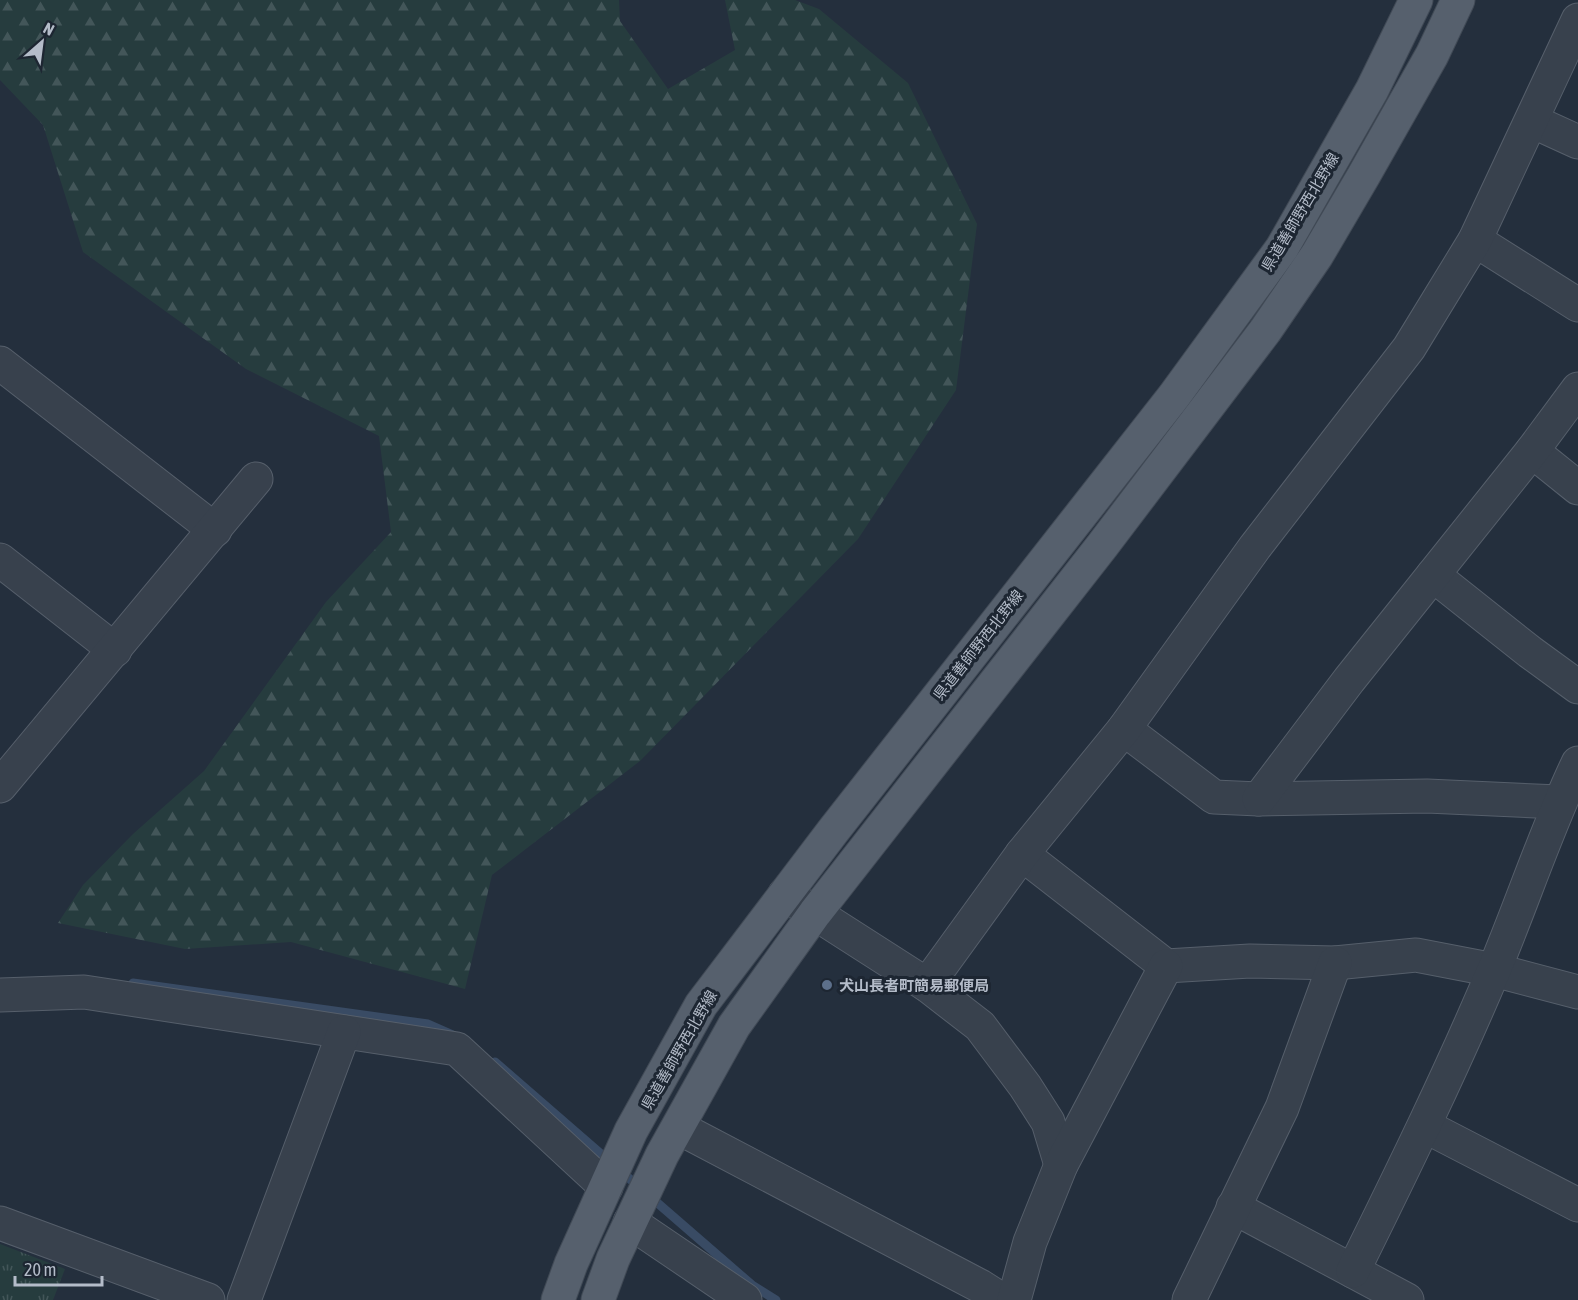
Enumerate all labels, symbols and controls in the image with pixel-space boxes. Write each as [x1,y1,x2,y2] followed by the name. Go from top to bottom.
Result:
[12,12,72,72] north arrow
[41,19,57,39] text: N
[1258,150,1342,274] street label: 県道善師野西北野線
[930,587,1026,703] street label: 県道善師野西北野線
[839,977,989,994] place label: 犬山長者町簡易郵便局
[820,978,834,992] marker: 犬山長者町簡易郵便局
[638,987,720,1113] street label: 県道善師野西北野線
[15,1249,102,1287] scale bar
[24,1259,56,1280] text: 20 m

